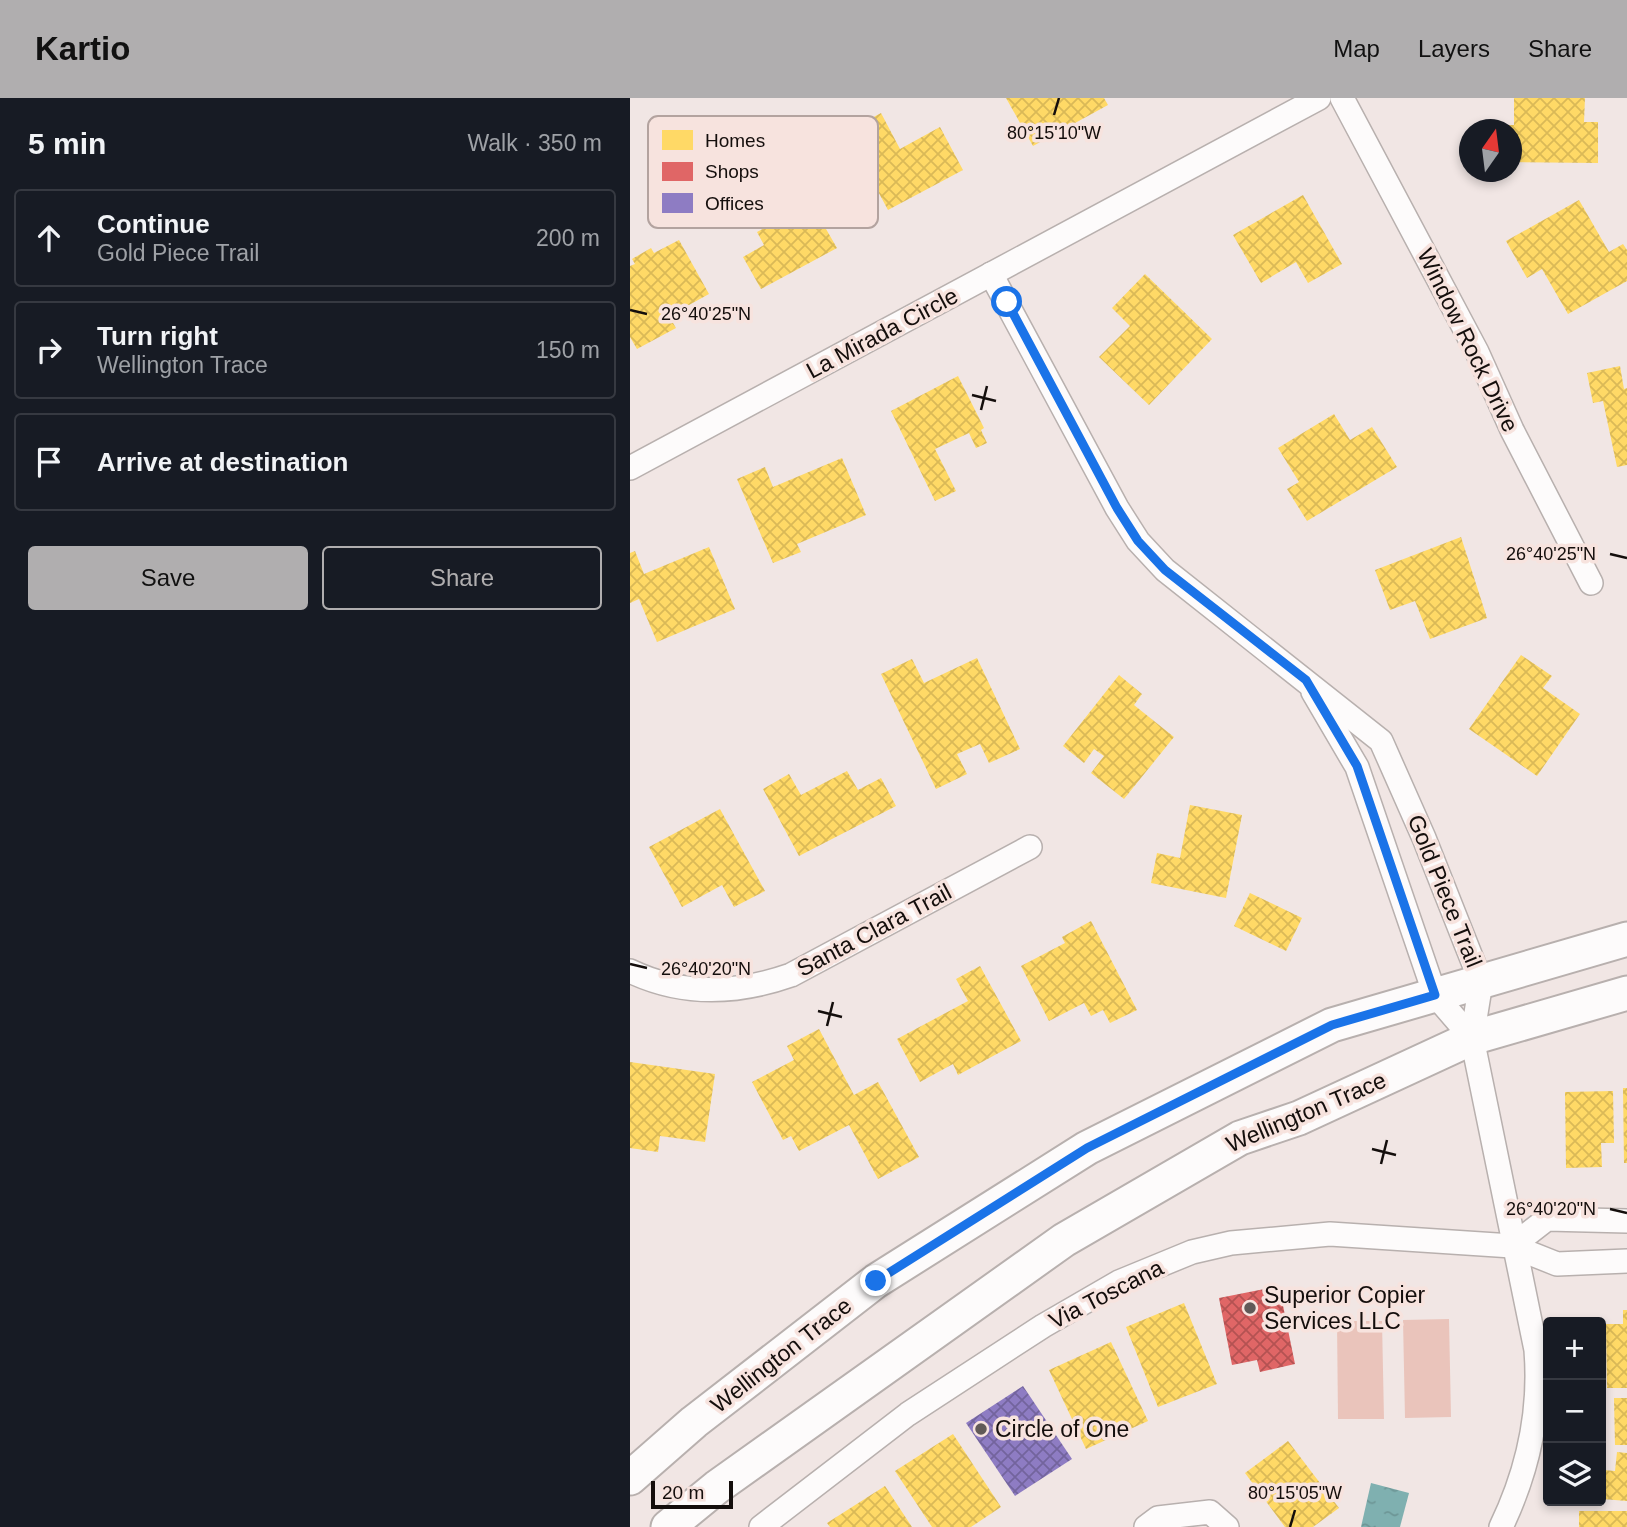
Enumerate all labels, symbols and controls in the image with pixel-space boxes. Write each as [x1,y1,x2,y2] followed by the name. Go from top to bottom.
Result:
[35,30,130,67] text: Kartio
[1333,35,1380,62] text: Map
[1418,35,1490,62] text: Layers
[1528,35,1592,62] text: Share
[648,116,878,228] legend
[1459,119,1522,182] north arrow
[1007,123,1101,143] text: 80°15'10"W
[28,127,106,160] text: 5 min
[467,130,602,156] text: Walk · 350 m
[705,130,765,151] text: Homes
[705,161,759,182] text: Shops
[705,193,764,214] text: Offices
[97,209,210,239] text: Continue
[30,219,68,257] icon: ahead
[536,225,600,251] text: 200 m
[97,240,259,266] text: Gold Piece Trail
[1412,244,1524,436] street label: Window Rock Drive
[802,282,962,384] street label: La Mirada Circle
[991,286,1022,317] route start
[661,304,751,324] text: 26°40'25"N
[97,321,218,351] text: Turn right
[30,331,68,369] icon: right
[536,337,600,363] text: 150 m
[97,352,268,378] text: Wellington Trace
[30,443,68,481] icon: arrive
[97,447,348,477] text: Arrive at destination
[1506,544,1596,564] text: 26°40'25"N
[28,546,308,610] button: Save
[322,546,602,610] button: Share
[1403,811,1487,971] street label: Gold Piece Trail
[792,878,956,982] street label: Santa Clara Trail
[661,959,751,979] text: 26°40'20"N
[1222,1067,1390,1157] street label: Wellington Trace
[1506,1199,1596,1219] text: 26°40'20"N
[1045,1254,1168,1334] street label: Via Toscana
[860,1265,891,1296] route end
[1264,1282,1425,1334] place label: Superior Copier Services LLC
[706,1292,856,1418] street label: Wellington Trace
[1242,1300,1258,1316] marker: Superior Copier Services LLC
[1543,1317,1606,1506] map controls
[1543,1317,1606,1380] button: +
[1543,1380,1606,1443] button: −
[995,1416,1129,1442] place label: Circle of One
[973,1421,989,1437] marker: Circle of One
[1543,1443,1606,1506] button: layers
[651,1478,733,1510] scale bar
[662,1482,704,1503] text: 20 m
[1248,1483,1342,1503] text: 80°15'05"W

